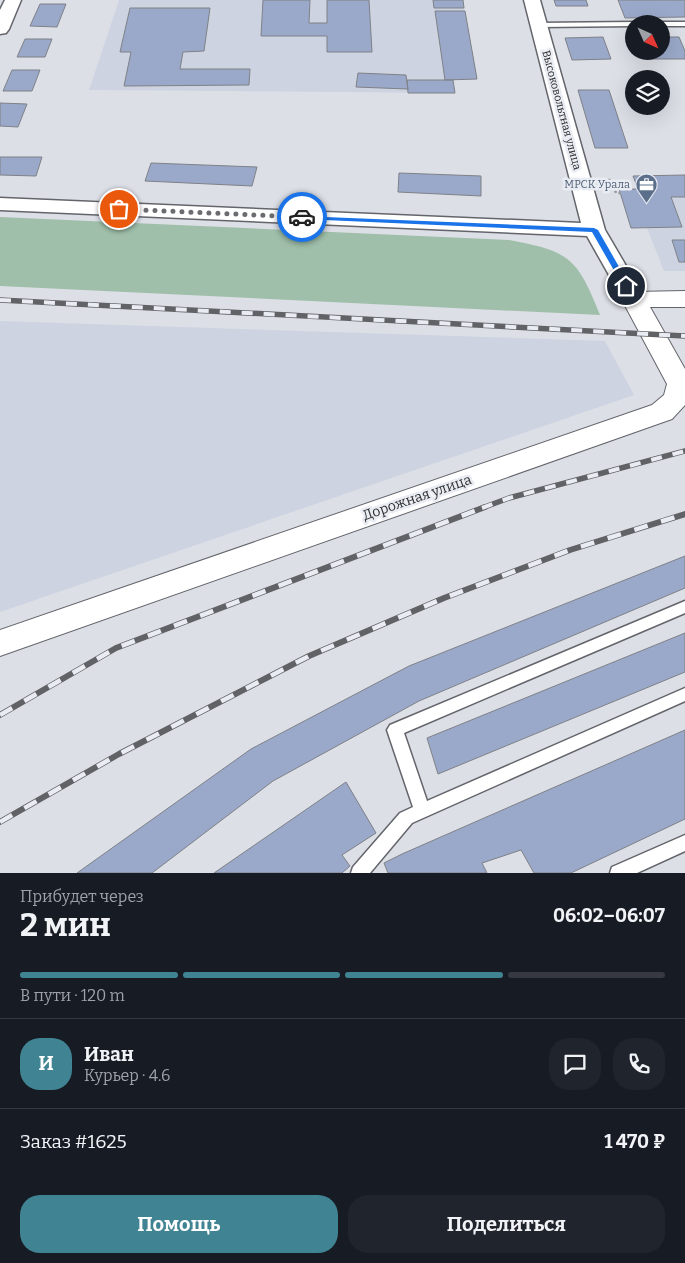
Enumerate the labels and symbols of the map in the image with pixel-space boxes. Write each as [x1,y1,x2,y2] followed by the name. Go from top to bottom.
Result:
[625,15,670,60] north arrow
[539,49,584,171] street label: Высоковольтная улица
[634,172,658,203] office icon: МРСК Урала
[564,178,630,191] place label: МРСК Урала
[98,188,140,230] pin
[277,192,327,242] courier
[605,265,647,307] pin
[361,471,474,524] street label: Дорожная улица

